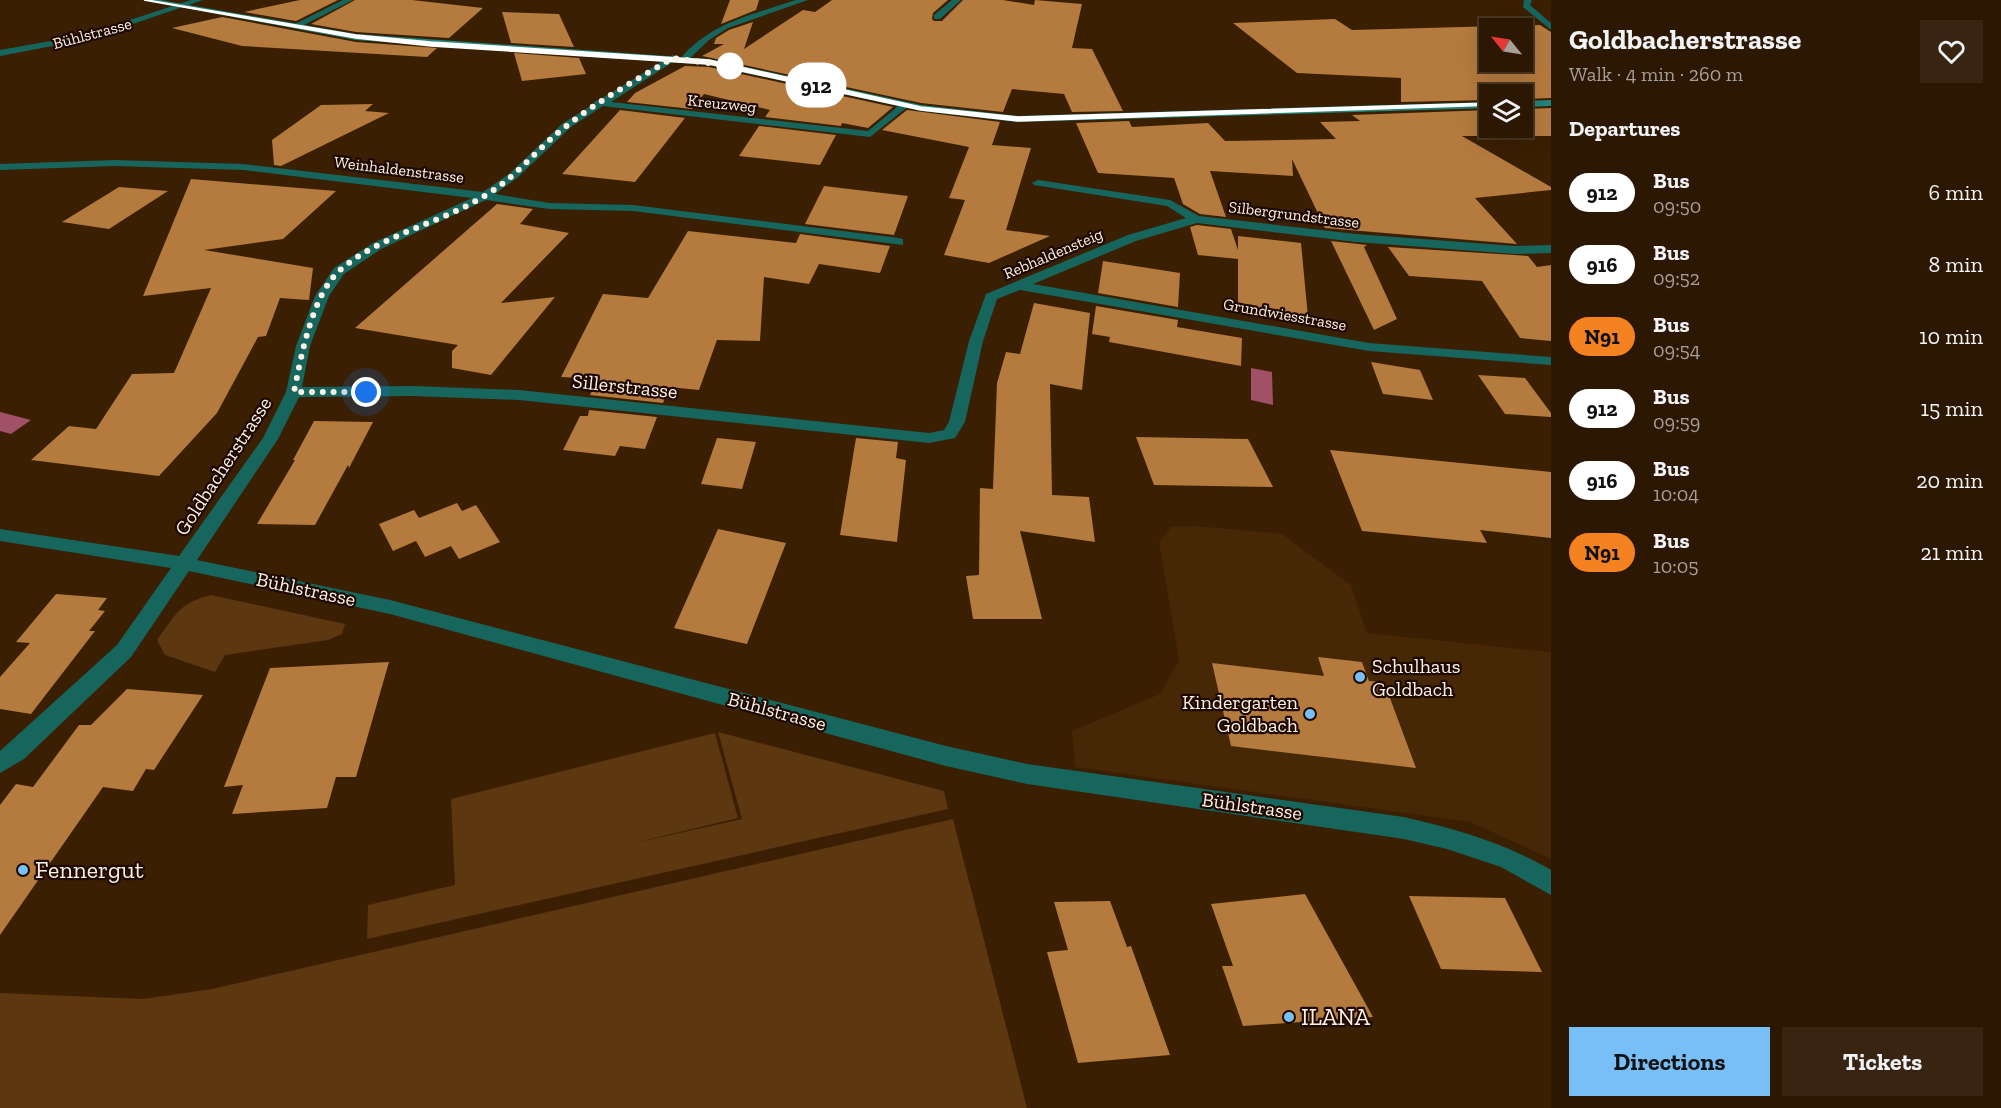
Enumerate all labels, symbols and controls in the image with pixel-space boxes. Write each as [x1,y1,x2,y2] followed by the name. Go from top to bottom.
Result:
[51,14,134,53] street label: Bühlstrasse
[1479,18,1533,72] north arrow
[1479,18,1533,138] map controls
[1920,20,1983,83] button: heart
[1569,23,1801,56] text: Goldbacherstrasse
[717,53,743,79] unlabelled marker
[1569,62,1743,86] text: Walk · 4 min · 260 m
[782,66,850,104] line badge: 912
[801,73,832,98] text: 912
[1479,84,1533,138] button: layers
[687,90,758,117] street label: Kreuzweg
[1569,115,1680,142] text: Departures
[333,152,465,187] street label: Weinhaldenstrasse
[1653,167,1690,194] text: Bus
[1929,179,1983,206] text: 6 min
[1587,180,1618,205] text: 912
[1653,194,1701,218] text: 09:50
[1228,197,1360,232] street label: Silbergrundstrasse
[1001,224,1106,283] street label: Rebhaldensteig
[1653,239,1690,266] text: Bus
[1928,251,1983,278] text: 8 min
[1587,252,1617,277] text: 916
[1653,266,1700,290] text: 09:52
[1222,294,1348,335] street label: Grundwiesstrasse
[1653,311,1690,338] text: Bus
[1919,323,1983,350] text: 10 min
[1584,324,1620,349] text: N91
[1653,338,1701,362] text: 09:54
[571,369,679,403] street label: Sillerstrasse
[351,377,381,407] your location
[1653,383,1690,410] text: Bus
[169,392,277,540] street label: Goldbacherstrasse
[1921,395,1983,422] text: 15 min
[1587,396,1618,421] text: 912
[1653,410,1700,434] text: 09:59
[1653,455,1690,482] text: Bus
[1916,467,1983,494] text: 20 min
[1587,468,1617,493] text: 916
[1653,482,1699,506] text: 10:04
[1653,527,1690,554] text: Bus
[1920,539,1983,566] text: 21 min
[1584,540,1620,565] text: N91
[1653,554,1698,578] text: 10:05
[254,567,358,611] street label: Bühlstrasse
[1372,654,1460,701] place label: Schulhaus Goldbach
[1353,670,1367,684] marker: Schulhaus Goldbach
[725,686,829,736] street label: Bühlstrasse
[1182,690,1299,737] place label: Kindergarten Goldbach
[1303,707,1317,721] marker: Kindergarten Goldbach
[1200,787,1304,825] street label: Bühlstrasse
[35,855,144,884] place label: Fennergut
[16,863,30,877] marker: Fennergut
[1301,1002,1371,1031] place label: ILANA
[1282,1010,1296,1024] marker: ILANA
[1569,1027,1770,1096] button: Directions
[1782,1027,1983,1096] button: Tickets

